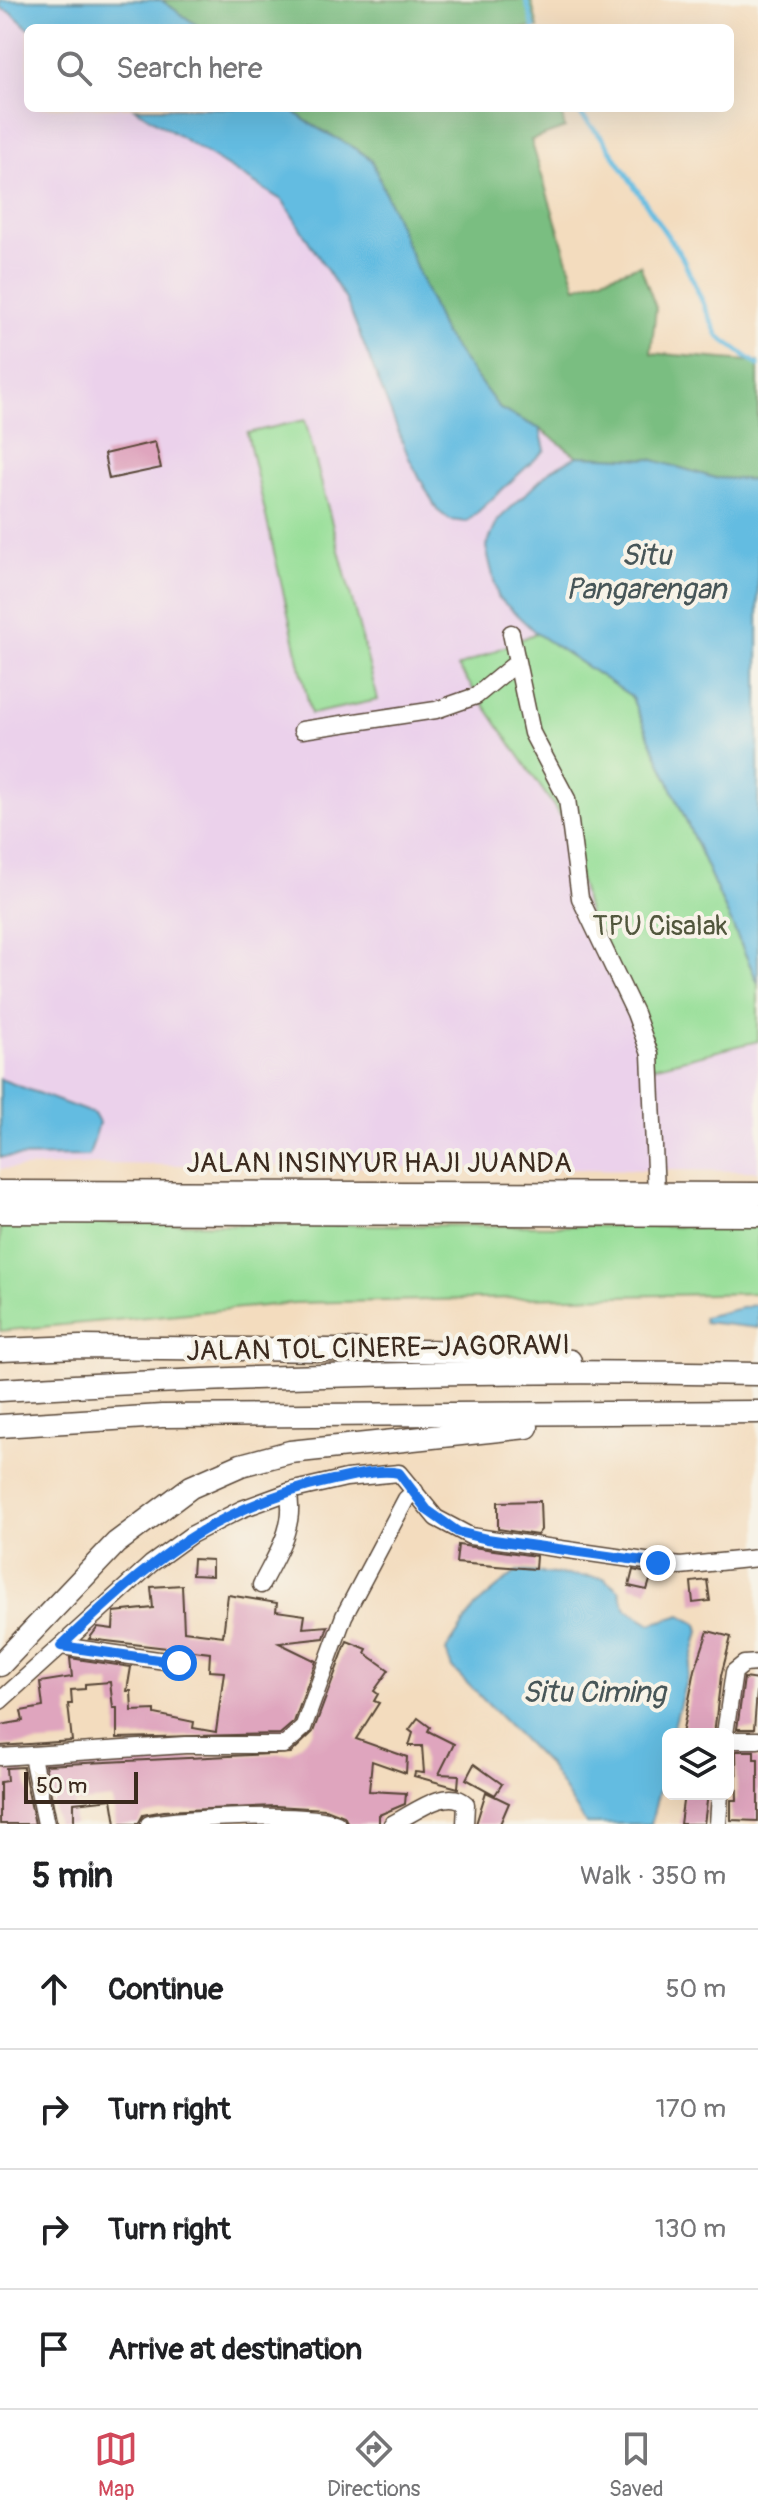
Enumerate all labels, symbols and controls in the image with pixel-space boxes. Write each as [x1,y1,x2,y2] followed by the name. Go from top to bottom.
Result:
[24,24,734,112] search box
[52,46,96,90] icon: search
[116,50,263,87] text: Search here
[566,537,728,608] water label: Situ Pangarengan
[593,909,728,944] park label: TPU Cisalak
[186,1146,572,1181] street label: JALAN INSINYUR HAJI JUANDA
[186,1328,570,1369] street label: JALAN TOL CINERE–JAGORAWI
[640,1545,676,1581] route end
[161,1645,197,1681] route start
[522,1674,668,1711] water label: Situ Ciming
[662,1728,734,1800] map controls
[662,1728,734,1800] button: layers
[24,1768,138,1804] scale bar
[36,1772,87,1800] text: 50 m
[32,1855,113,1898] text: 5 min
[580,1860,726,1892] text: Walk · 350 m
[32,1967,76,2011] icon: ahead
[108,1971,223,2008] text: Continue
[665,1973,726,2005] text: 50 m
[32,2087,76,2131] icon: right
[108,2091,231,2128] text: Turn right
[656,2093,726,2125] text: 170 m
[32,2207,76,2251] icon: right
[108,2211,231,2248] text: Turn right
[655,2213,726,2245] text: 130 m
[32,2327,76,2371] icon: arrive
[108,2331,362,2368] text: Arrive at destination
[94,2427,138,2503] tab: Map
[327,2427,420,2503] tab: Directions
[609,2427,664,2503] tab: Saved

